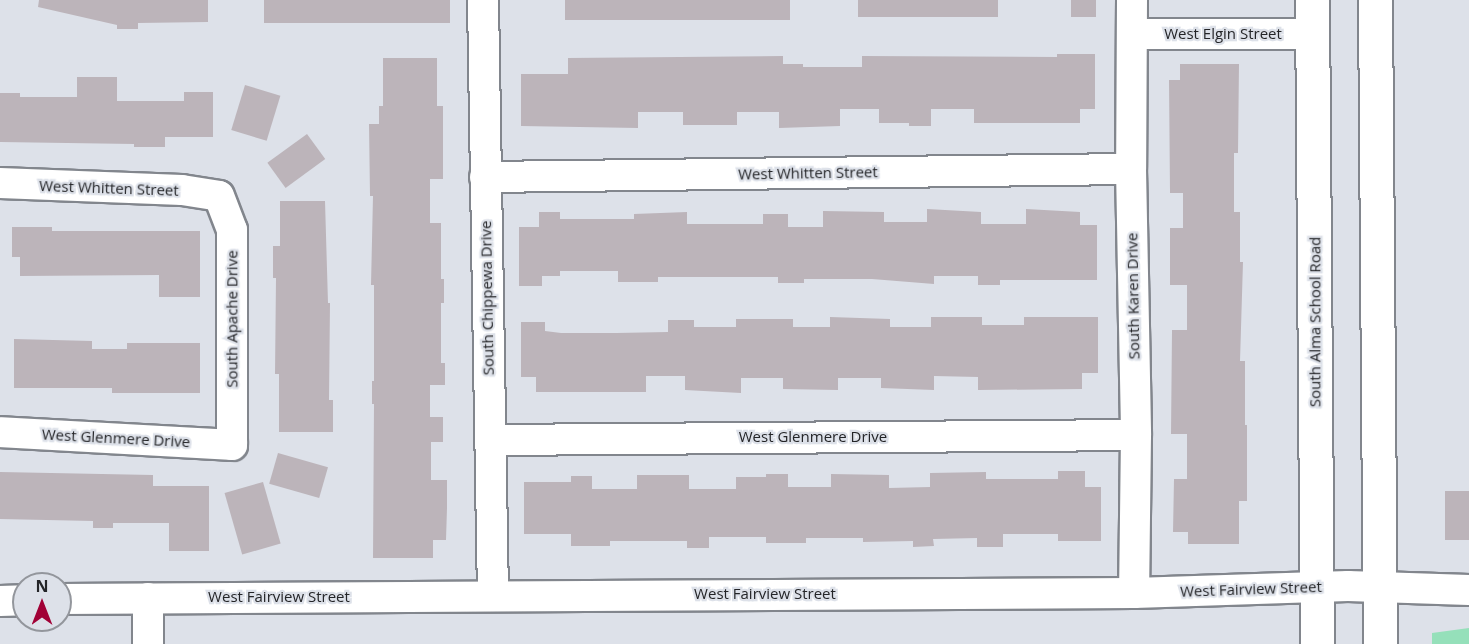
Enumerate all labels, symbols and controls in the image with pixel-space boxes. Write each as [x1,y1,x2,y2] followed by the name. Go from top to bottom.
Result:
[1164,25,1282,43] street label: West Elgin Street
[738,163,878,183] street label: West Whitten Street
[39,177,179,199] street label: West Whitten Street
[477,221,497,375] street label: South Chippewa Drive
[1123,232,1143,360] street label: South Karen Drive
[1306,237,1324,407] street label: South Alma School Road
[223,250,241,388] street label: South Apache Drive
[41,425,191,451] street label: West Glenmere Drive
[739,428,887,446] street label: West Glenmere Drive
[12,572,72,632] north arrow
[35,575,49,597] text: N
[1180,578,1322,600] street label: West Fairview Street
[694,585,836,603] street label: West Fairview Street
[208,588,350,606] street label: West Fairview Street

